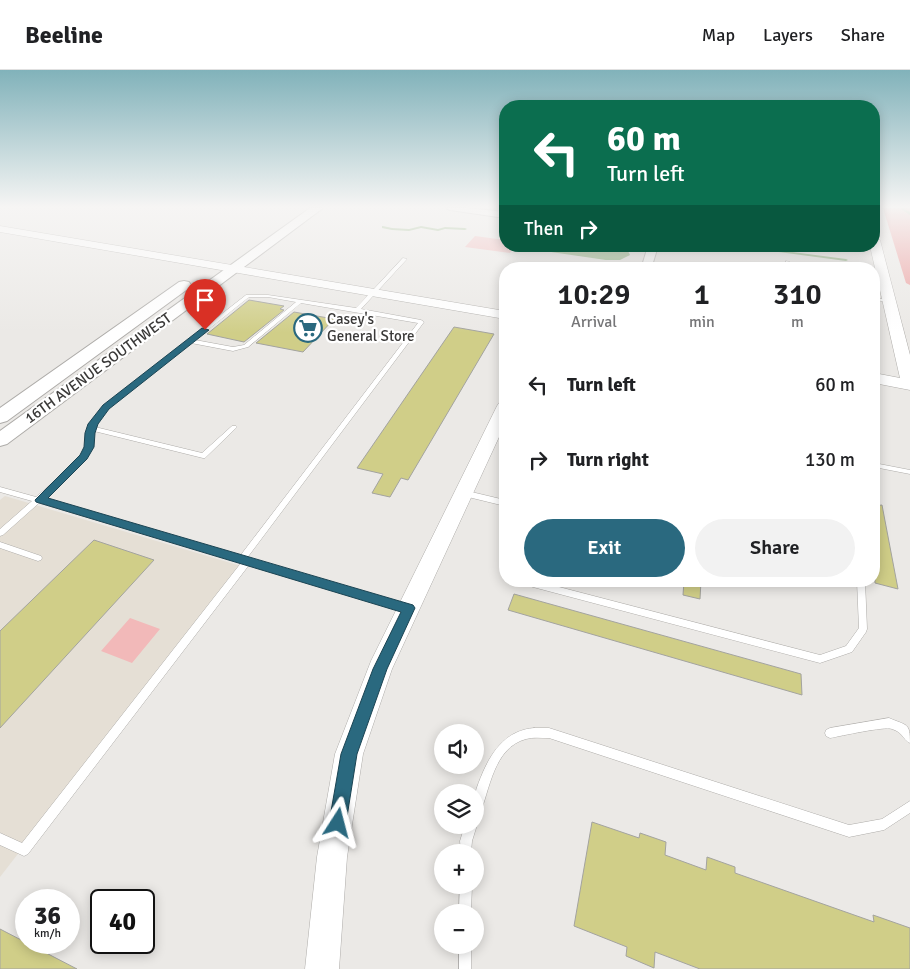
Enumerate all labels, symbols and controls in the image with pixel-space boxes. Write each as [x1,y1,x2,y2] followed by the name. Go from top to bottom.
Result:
[25,20,103,50] text: Beeline
[702,24,735,46] text: Map
[763,24,813,46] text: Layers
[841,24,885,46] text: Share
[607,117,681,160] text: 60 m
[524,120,589,185] icon: left
[607,160,685,187] text: Turn left
[574,215,602,243] icon: right
[524,217,564,241] text: Then
[557,276,631,313] text: 10:29
[694,276,710,313] text: 1
[773,276,822,313] text: 310
[184,279,226,330] pin
[191,286,219,314] icon: arrive
[21,308,175,427] street label: 16TH AVENUE SOUTHWEST
[327,310,415,345] place label: Casey's General Store
[571,312,617,332] text: Arrival
[689,312,715,332] text: min
[791,312,804,332] text: m
[293,313,323,343] supermarket icon: Casey's General Store
[524,371,552,399] icon: left
[567,373,636,397] text: Turn left
[815,373,855,397] text: 60 m
[524,446,552,474] icon: right
[567,448,649,472] text: Turn right
[805,448,855,472] text: 130 m
[524,519,685,577] button: Exit
[695,519,855,577] button: Share
[434,724,484,954] map controls
[434,724,484,774] button: sound
[434,784,484,834] button: layers
[311,796,363,848] position arrow
[434,844,484,894] button: +
[90,889,155,954] speed limit sign: 40
[34,900,61,931] text: 36
[434,904,484,954] button: −
[34,926,61,941] text: km/h

